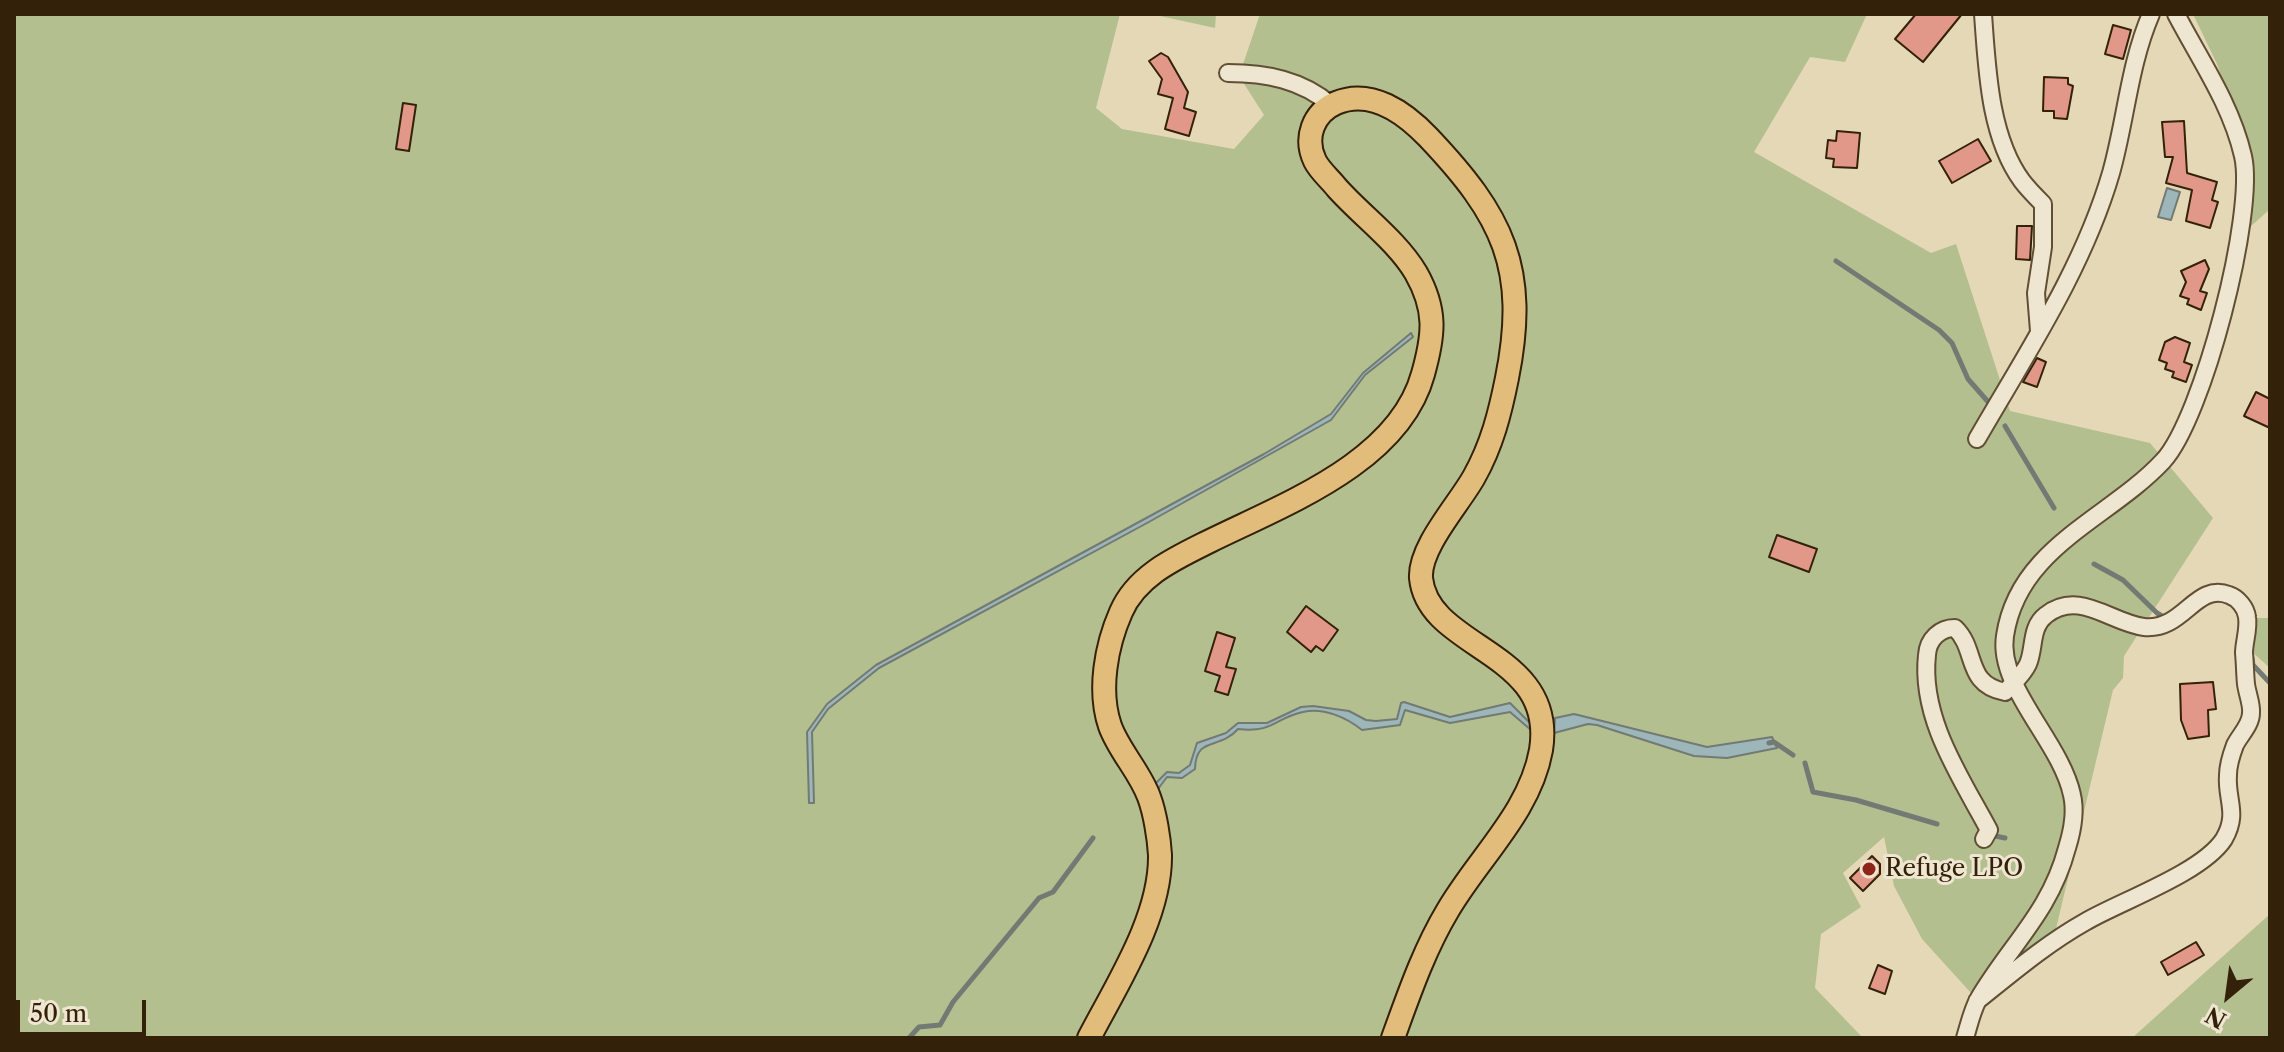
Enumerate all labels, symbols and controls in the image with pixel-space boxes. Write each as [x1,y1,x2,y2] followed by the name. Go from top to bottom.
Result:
[1885,855,2023,883] place label: Refuge LPO
[1860,860,1878,878] marker: Refuge LPO
[2188,956,2268,1036] north arrow
[20,984,150,1034] scale bar
[30,999,87,1028] text: 50 m
[2201,1001,2231,1034] text: N

